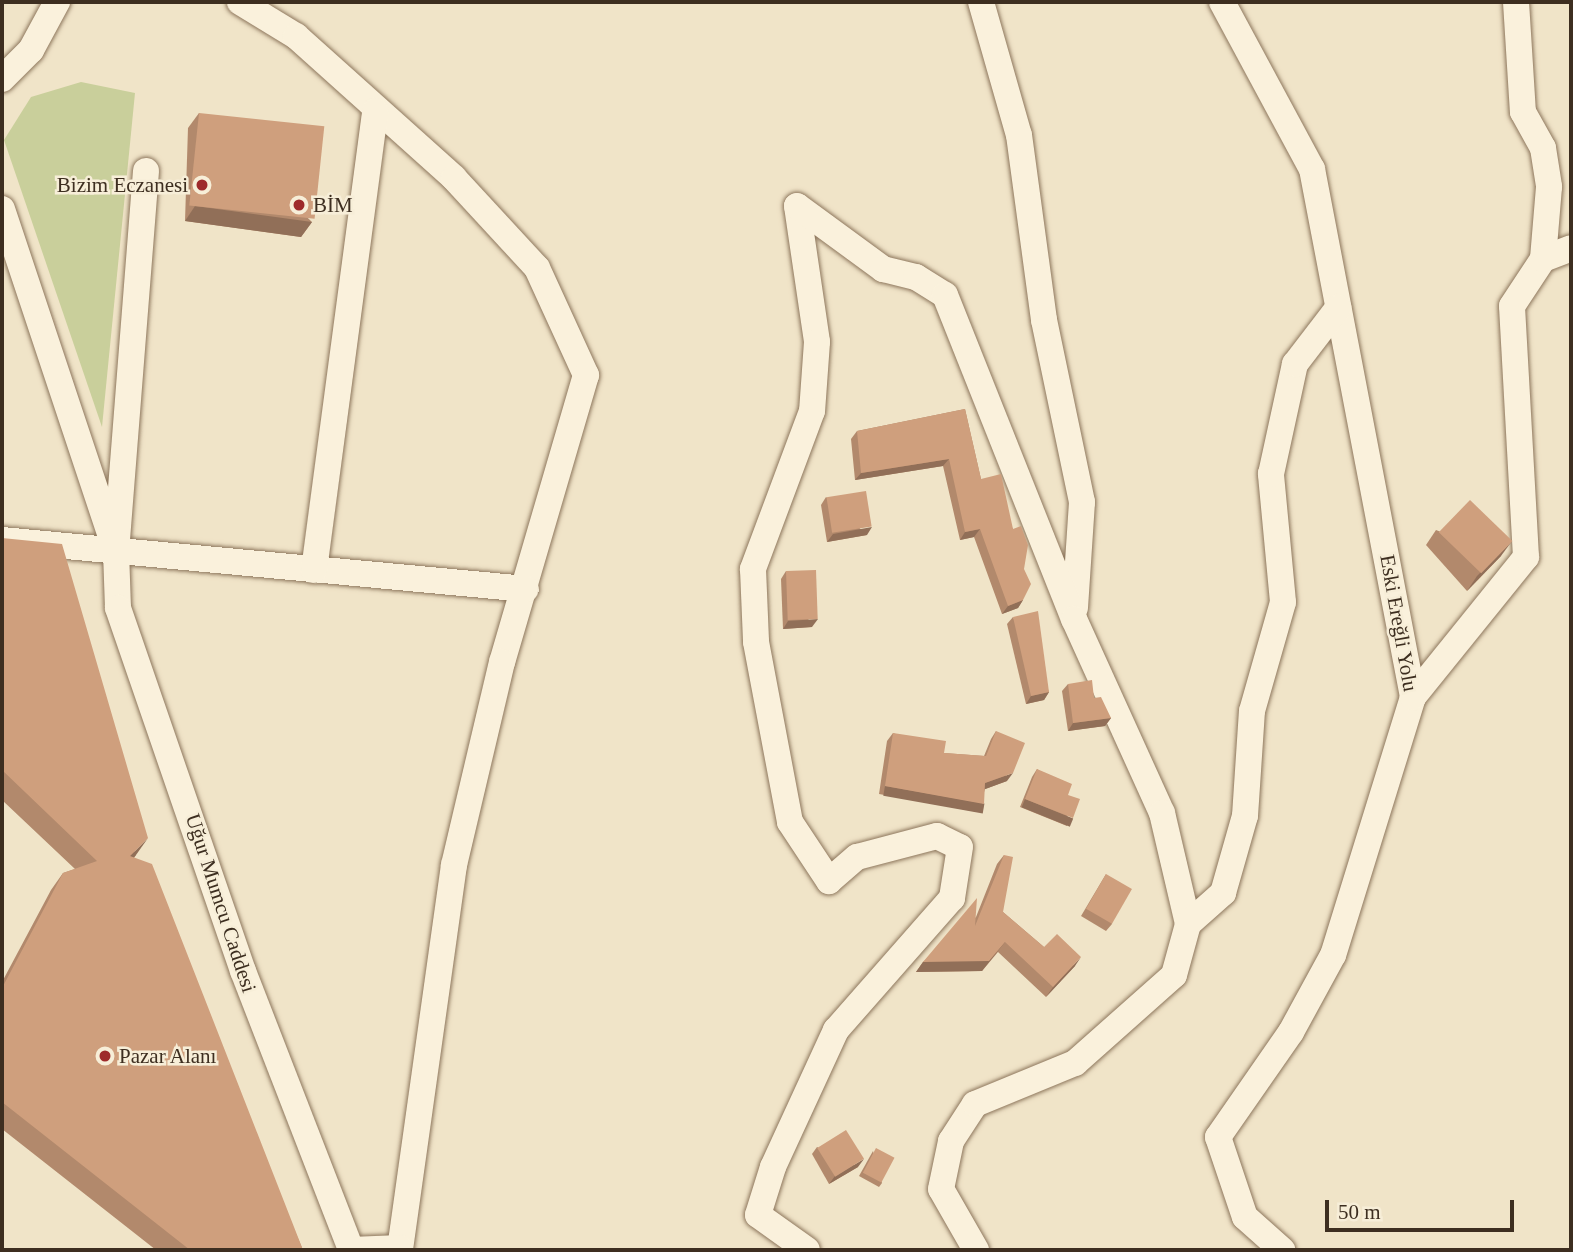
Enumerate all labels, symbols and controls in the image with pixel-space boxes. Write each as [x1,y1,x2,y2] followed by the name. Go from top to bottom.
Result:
[57,172,188,198] place label: Bizim Eczanesi
[194,177,210,193] marker: Bizim Eczanesi
[313,192,353,218] place label: BİM
[291,197,307,213] marker: BİM
[1375,552,1423,694] street label: Eski Ereğli Yolu
[180,810,262,996] street label: Uğur Mumcu Caddesi
[119,1043,218,1069] place label: Pazar Alanı
[97,1048,113,1064] marker: Pazar Alanı
[1328,1186,1517,1230] scale bar
[1338,1200,1381,1224] text: 50 m

